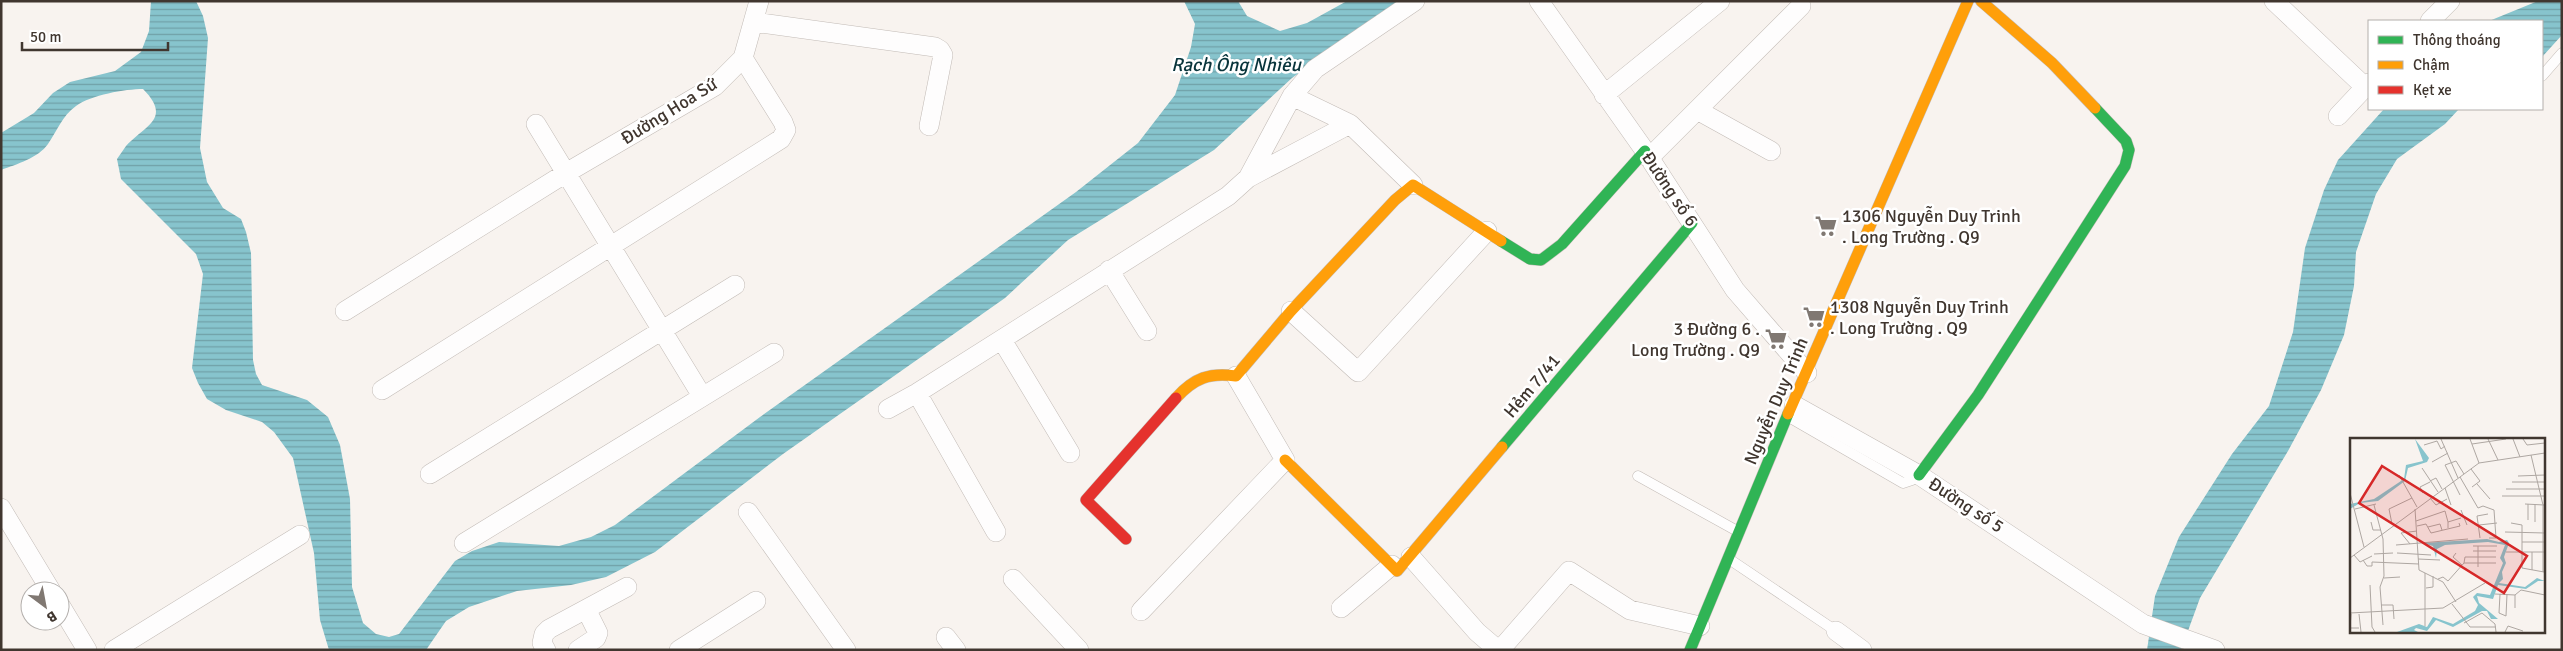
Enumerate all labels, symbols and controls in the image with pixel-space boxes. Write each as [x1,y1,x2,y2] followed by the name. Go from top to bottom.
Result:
[22,20,169,52] scale bar
[2368,20,2543,110] legend
[30,28,61,46] text: 50 m
[2413,31,2501,49] text: Thông thoáng
[1171,53,1302,77] water label: Rạch Ông Nhiêu
[2413,56,2450,74] text: Chậm
[617,72,722,149] street label: Đường Hoa Sứ
[2413,81,2452,99] text: Kẹt xe
[1637,147,1703,231] street label: Đường số 6
[1842,205,2021,248] place label: 1306 Nguyễn Duy Trinh . Long Trường . Q9
[1813,213,1839,239] supermarket icon: 1306 Nguyễn Duy Trinh . Long Trường . Q9
[1830,296,2009,339] place label: 1308 Nguyễn Duy Trinh . Long Trường . Q9
[1801,304,1827,330] supermarket icon: 1308 Nguyễn Duy Trinh . Long Trường . Q9
[1631,318,1760,361] place label: 3 Đường 6 . Long Trường . Q9
[1763,326,1789,352] supermarket icon: 3 Đường 6 . Long Trường . Q9
[1739,334,1813,468] street label: Nguyễn Duy Trinh
[1499,350,1565,422] street label: Hẻm 7/41
[2350,438,2546,634] inset map
[1924,473,2008,537] street label: Đường số 5
[20,581,70,631] north arrow
[43,607,60,626] text: B

